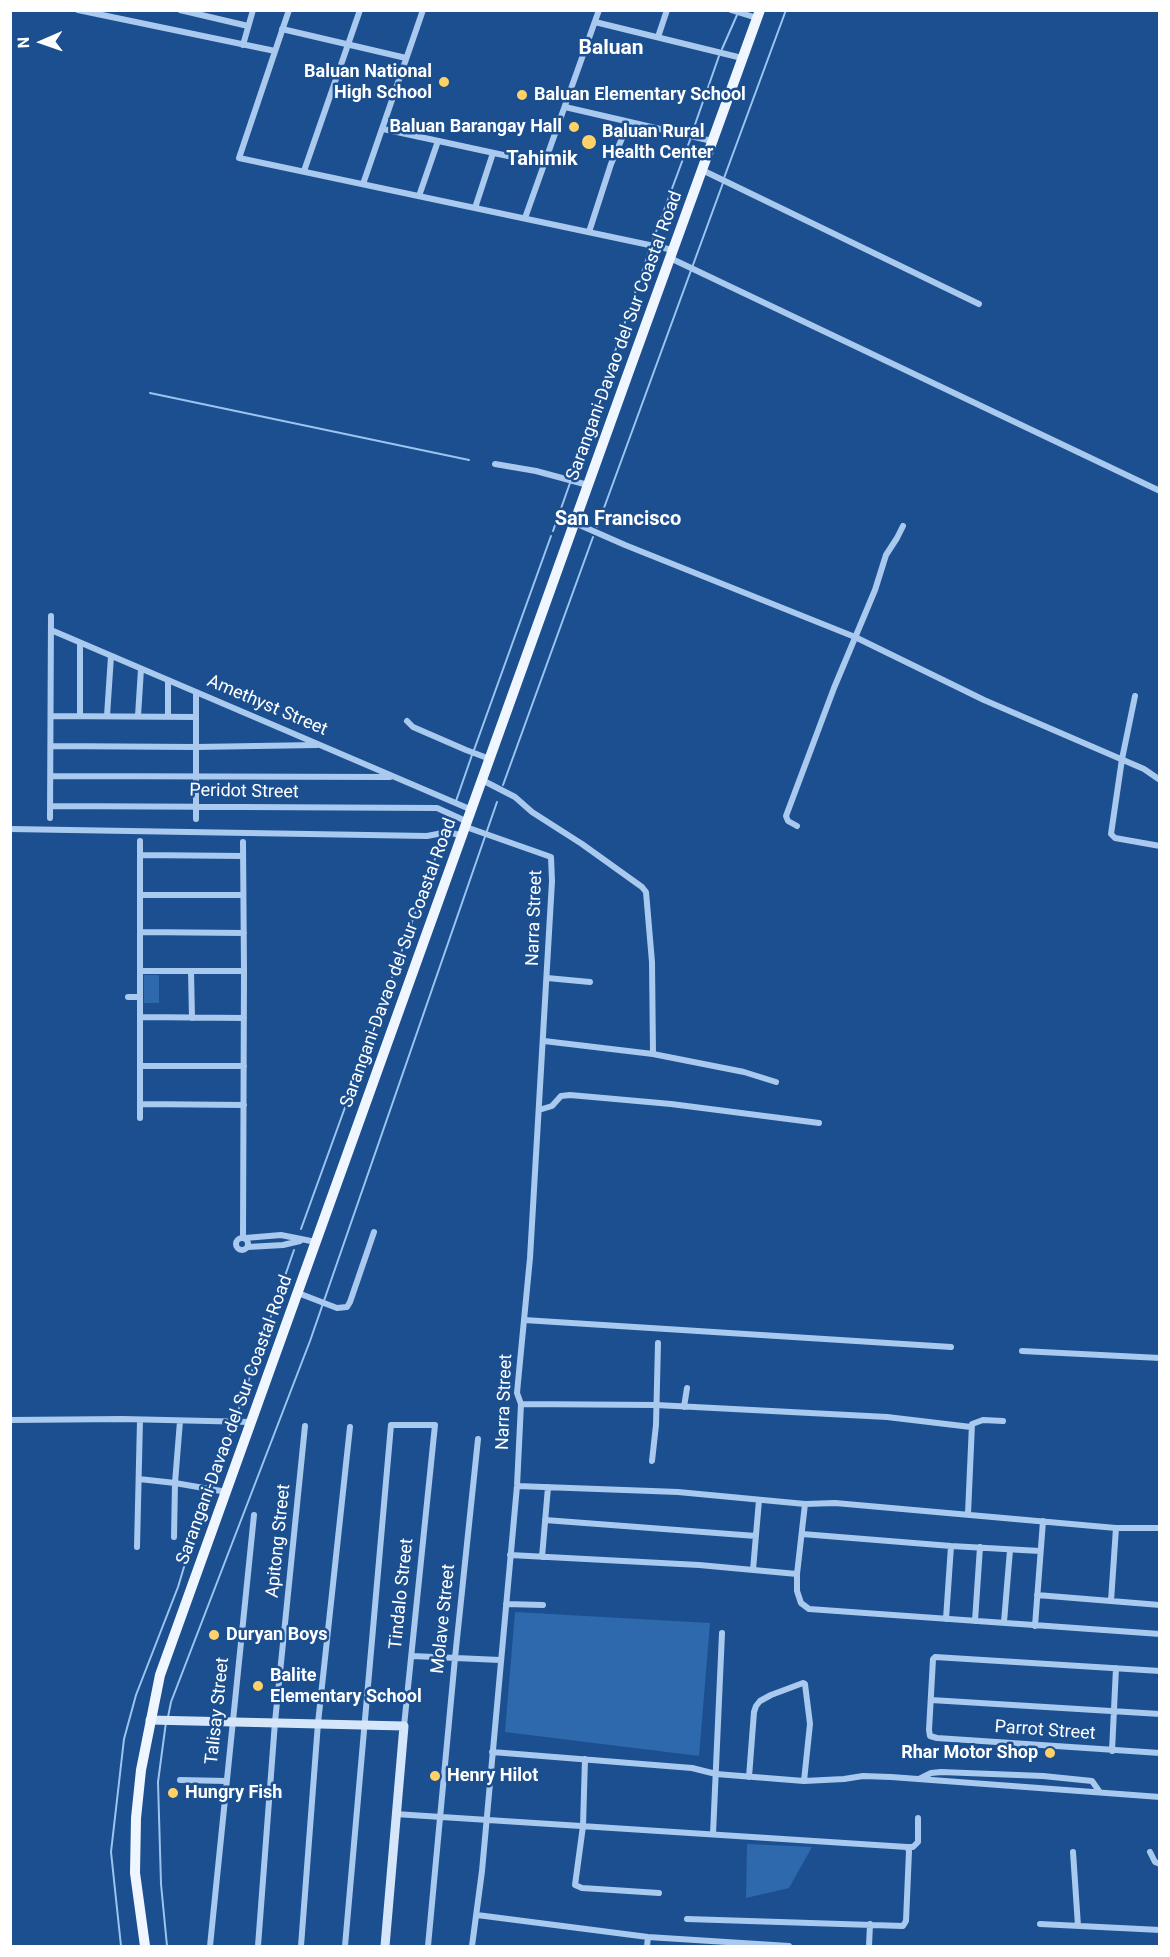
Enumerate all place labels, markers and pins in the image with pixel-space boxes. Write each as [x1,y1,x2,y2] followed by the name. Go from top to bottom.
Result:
[304,61,432,104] place label: Baluan National High School
[437,75,451,89] marker: Baluan National High School
[534,84,746,106] place label: Baluan Elementary School
[515,88,529,102] marker: Baluan Elementary School
[390,116,562,138] place label: Baluan Barangay Hall
[567,120,581,134] marker: Baluan Barangay Hall
[602,121,713,164] place label: Baluan Rural Health Center
[580,133,598,151] marker: Baluan Rural Health Center
[226,1624,327,1646] place label: Duryan Boys
[207,1628,221,1642] marker: Duryan Boys
[270,1665,422,1708] place label: Balite Elementary School
[251,1679,265,1693] marker: Balite Elementary School
[901,1742,1038,1764] place label: Rhar Motor Shop
[1043,1746,1057,1760] marker: Rhar Motor Shop
[447,1765,538,1787] place label: Henry Hilot
[428,1769,442,1783] marker: Henry Hilot
[185,1782,282,1804] place label: Hungry Fish
[166,1786,180,1800] marker: Hungry Fish

